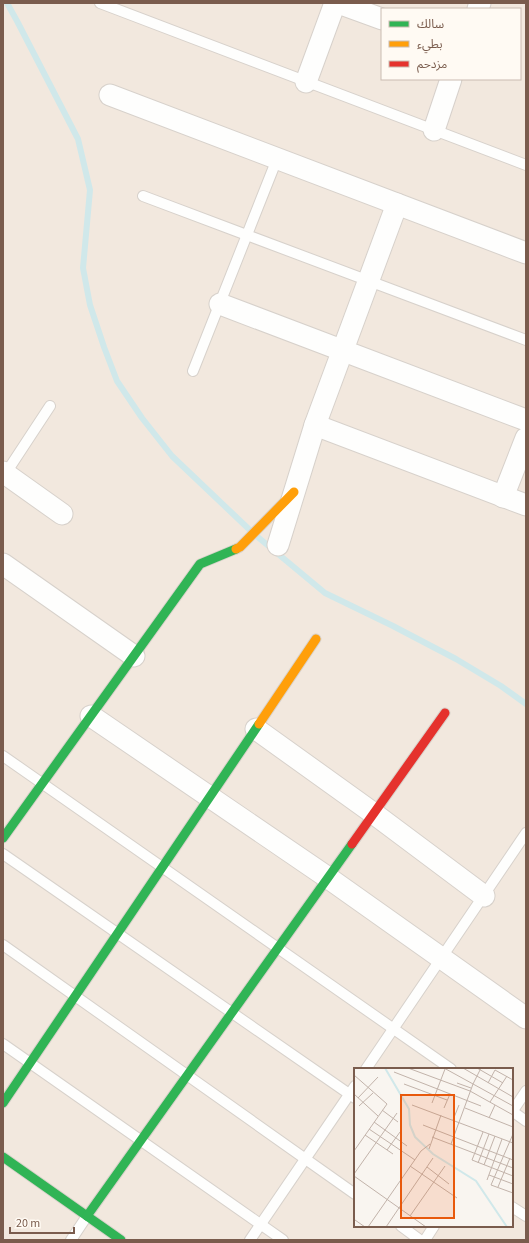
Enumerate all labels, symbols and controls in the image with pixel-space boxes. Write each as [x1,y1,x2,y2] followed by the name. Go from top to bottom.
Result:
[381,8,521,80] legend
[417,16,444,33] text: سالك
[417,36,443,54] text: بطيء
[417,56,447,73] text: مزدحم
[354,1068,513,1227] inset map
[10,1209,74,1235] scale bar
[16,1215,40,1232] text: 20 m

